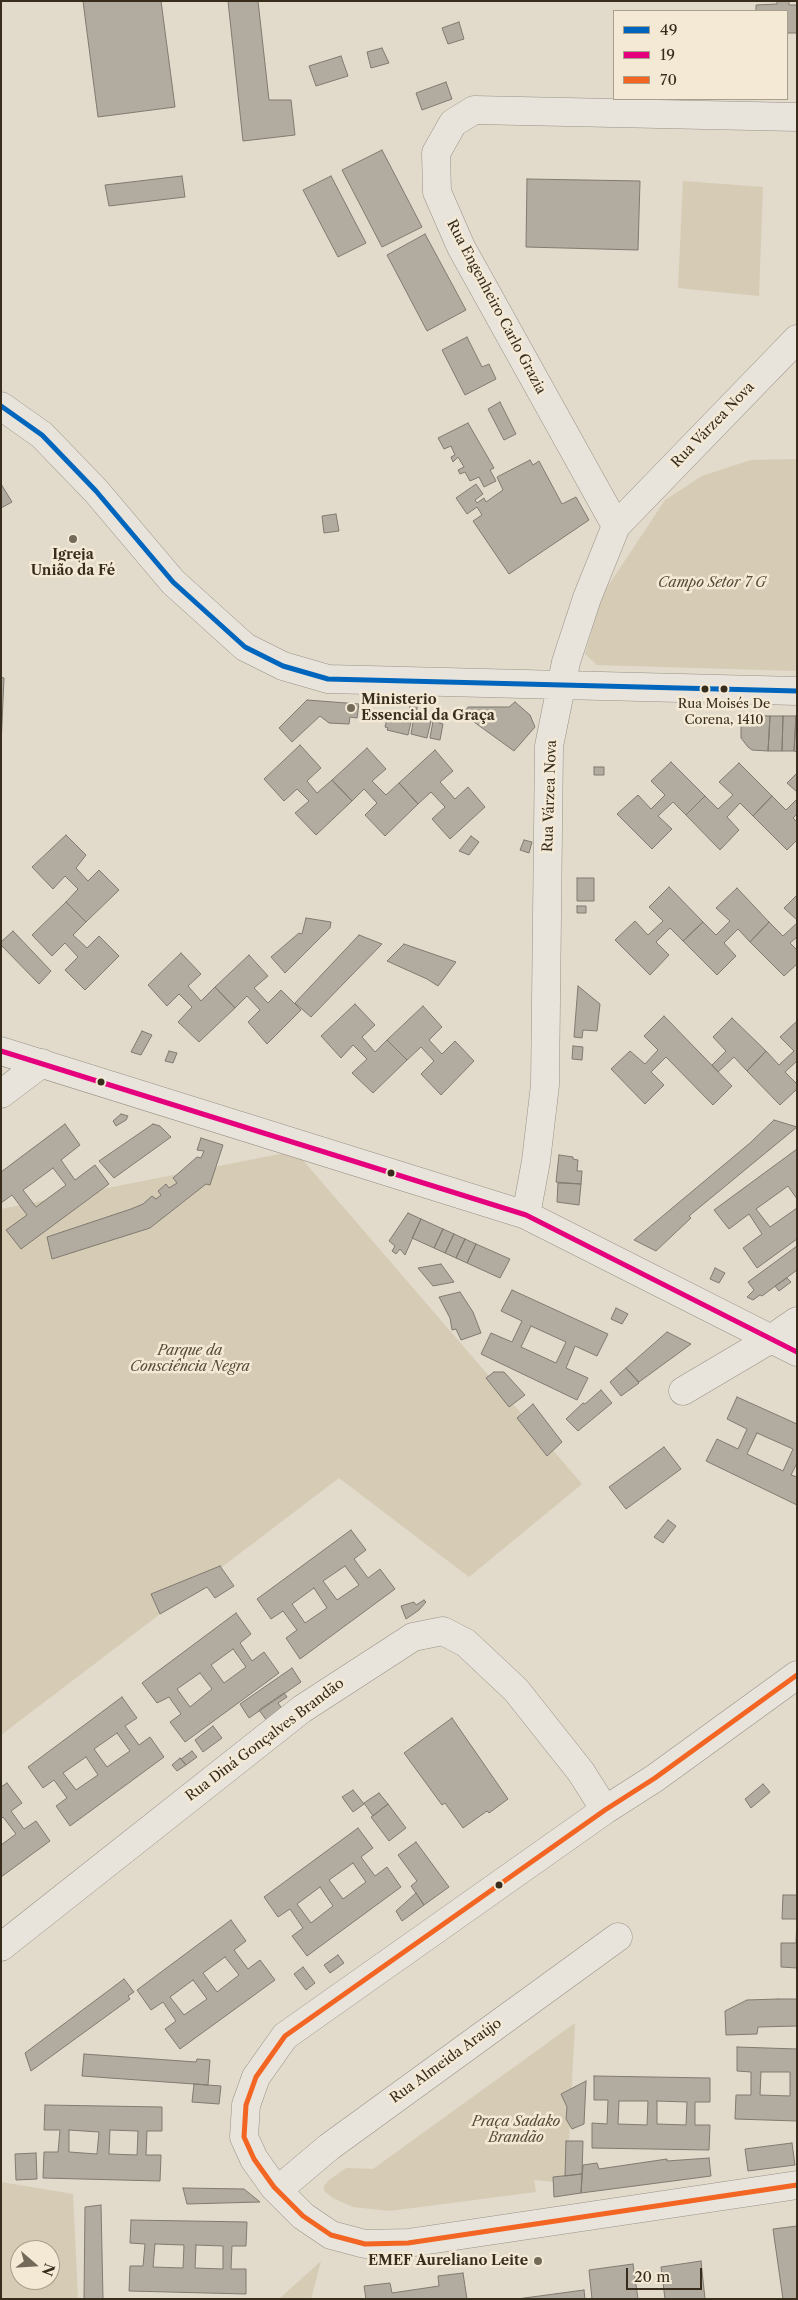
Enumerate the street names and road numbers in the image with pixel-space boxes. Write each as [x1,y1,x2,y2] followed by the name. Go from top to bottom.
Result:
[443,217,549,397] street label: Rua Engenheiro Carlo Grazia
[668,379,758,471] street label: Rua Várzea Nova
[540,740,560,852] street label: Rua Várzea Nova
[182,1675,348,1805] street label: Rua Diná Gonçalves Brandão
[387,2015,505,2107] street label: Rua Almeida Araújo

